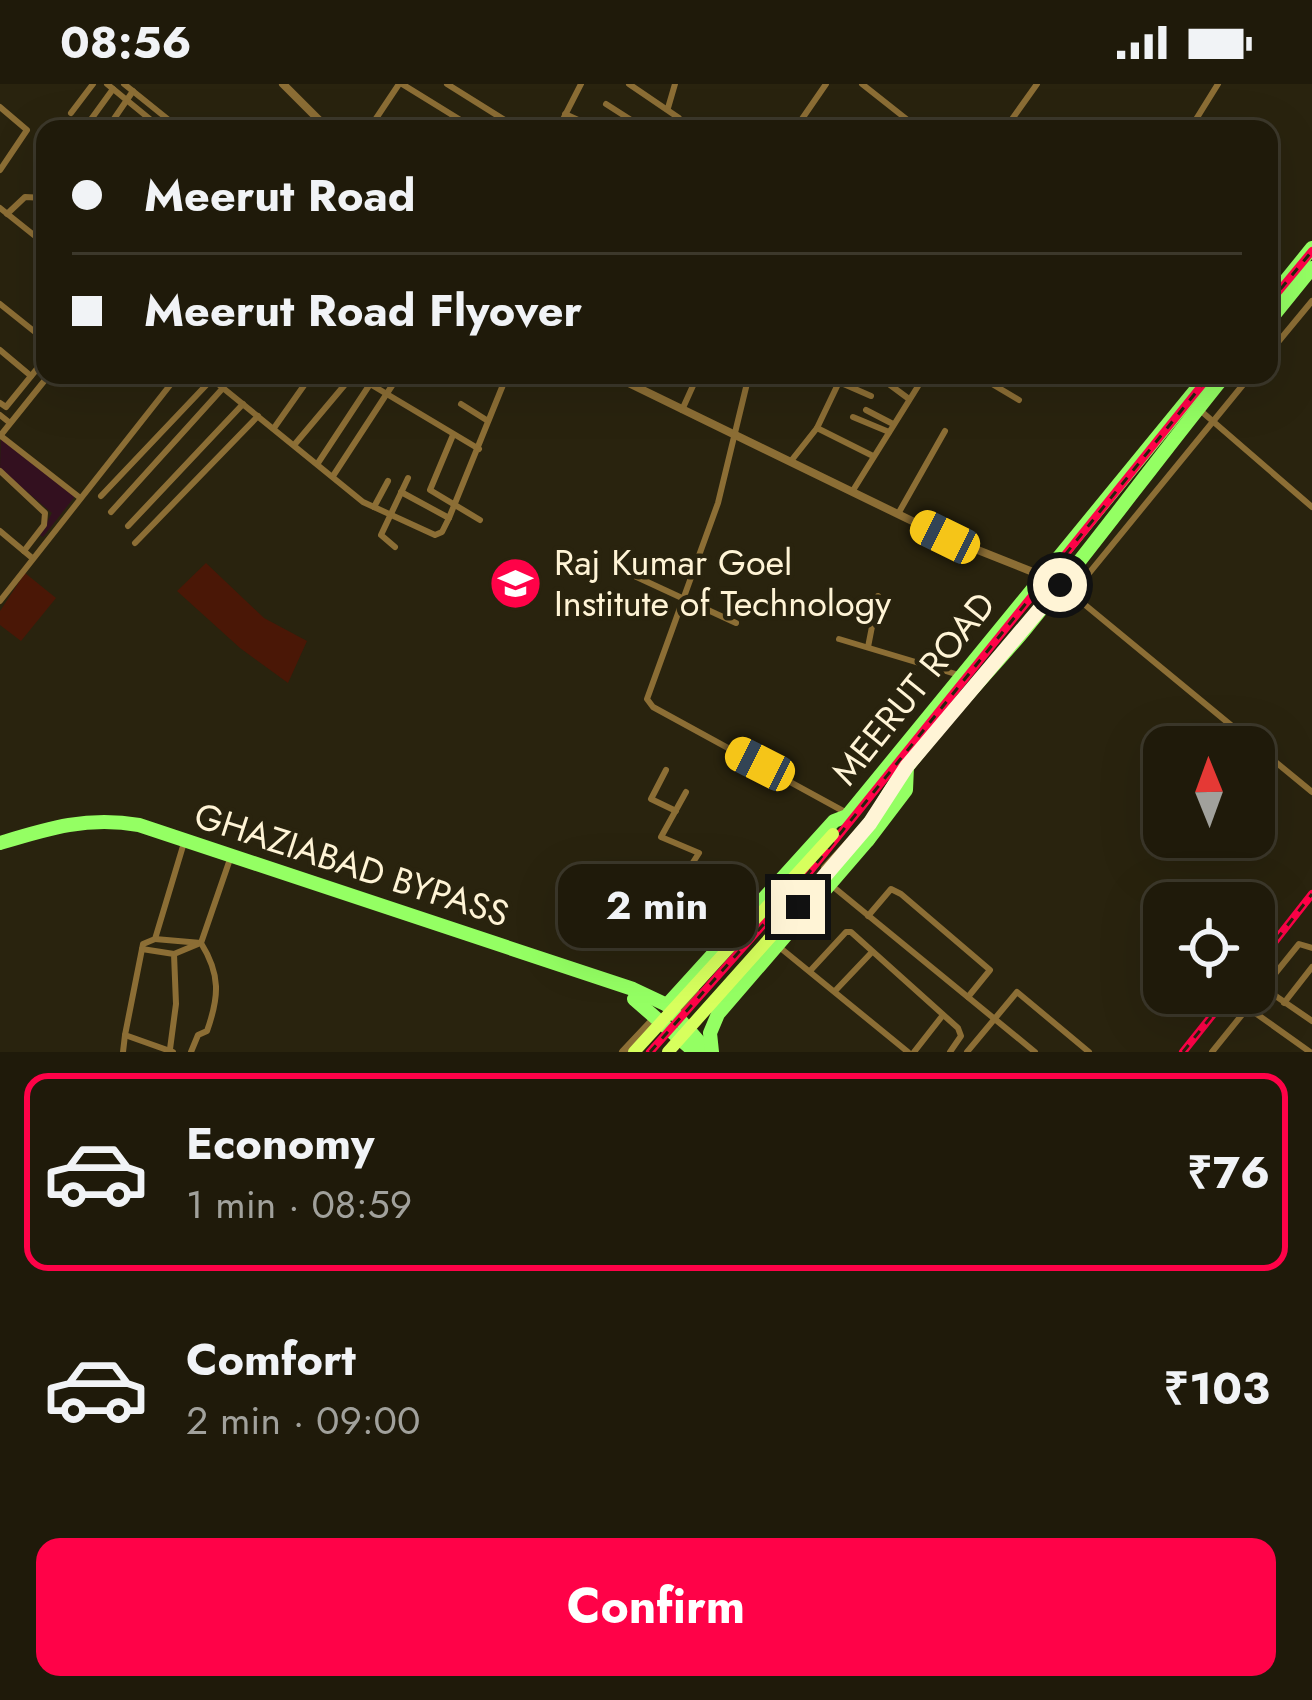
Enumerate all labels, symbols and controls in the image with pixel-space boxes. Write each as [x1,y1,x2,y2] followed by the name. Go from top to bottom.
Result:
[60,10,192,75] text: 08:56
[144,163,416,228] text: Meerut Road
[144,278,582,343] text: Meerut Road Flyover
[905,505,985,569] car
[554,536,891,629] place label: Raj Kumar Goel Institute of Technology
[487,555,543,611] school or university icon: Raj Kumar Goel Institute of Technology
[1033,558,1087,612] route start
[819,580,1007,796] street label: MEERUT ROAD
[1143,726,1275,858] north arrow
[1143,726,1275,1014] map controls
[720,732,800,796] car
[188,789,516,939] street label: GHAZIABAD BYPASS
[558,865,756,949] callout: 2 min
[606,877,708,934] text: 2 min
[771,880,825,934] route end
[1143,882,1275,1014] button: locate
[186,1111,374,1176] text: Economy
[42,1118,150,1226] icon: car
[1187,1140,1270,1205] text: ₹76
[186,1176,412,1233] text: 1 min · 08:59
[186,1327,356,1392] text: Comfort
[42,1334,150,1442] icon: car
[1164,1356,1270,1421] text: ₹103
[186,1392,420,1449] text: 2 min · 09:00
[36,1538,1276,1676] button: Confirm

